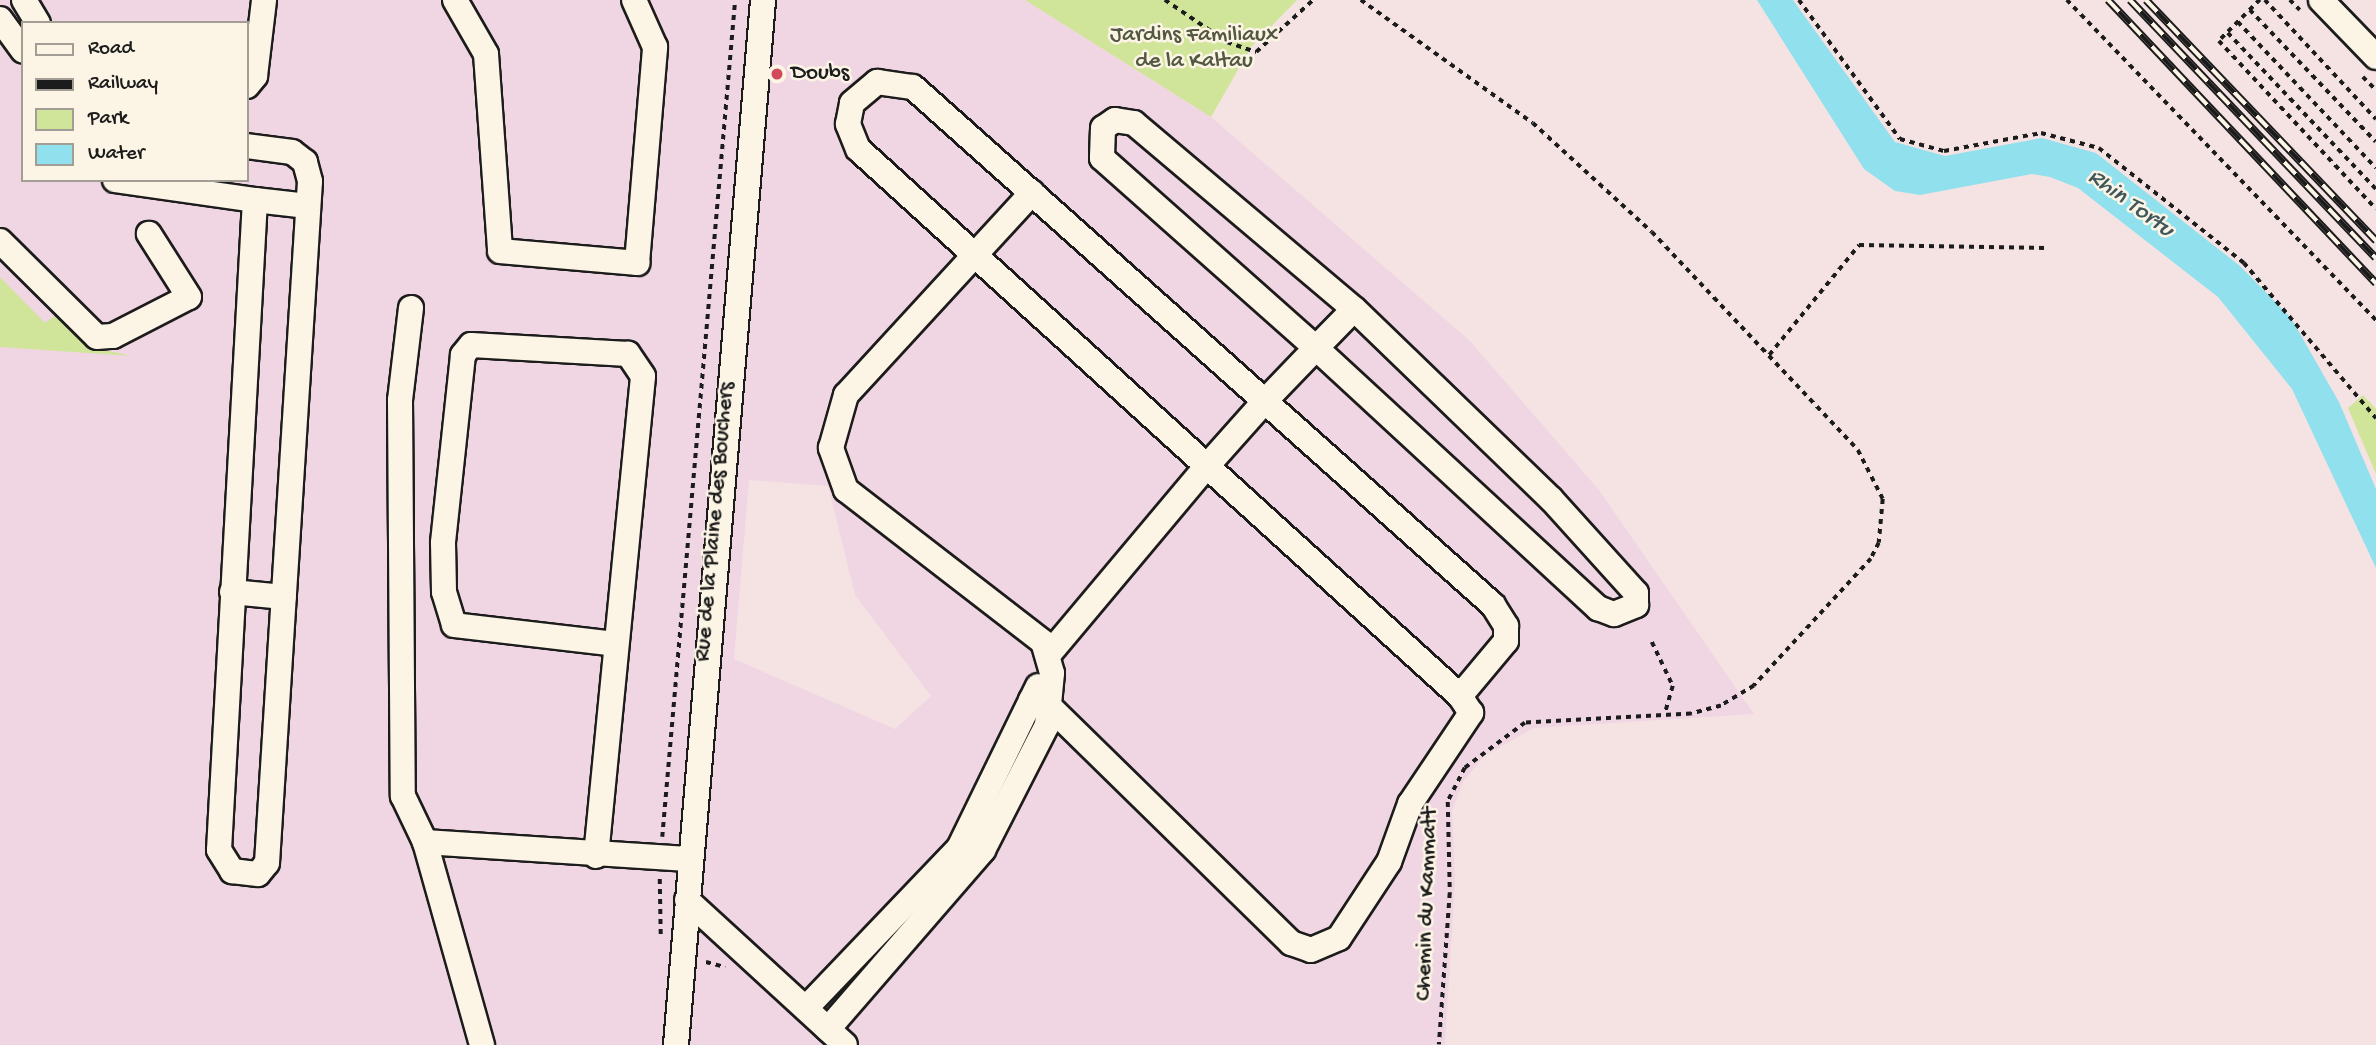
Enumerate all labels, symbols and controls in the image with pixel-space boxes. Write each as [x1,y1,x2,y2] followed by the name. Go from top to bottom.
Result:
[21,21,248,182] legend
[1110,22,1278,76] park label: Jardins Familiaux de la Kaltau
[88,37,134,62] text: Road
[791,60,849,88] place label: Doubs
[769,66,785,82] marker: Doubs
[88,72,158,97] text: Railway
[88,107,128,132] text: Park
[88,142,144,167] text: Water
[2081,163,2179,245] water label: Rhin Tortu
[690,381,742,663] street label: Rue de la Plaine des Bouchers
[1411,807,1445,1001] street label: Chemin du Kammatt

